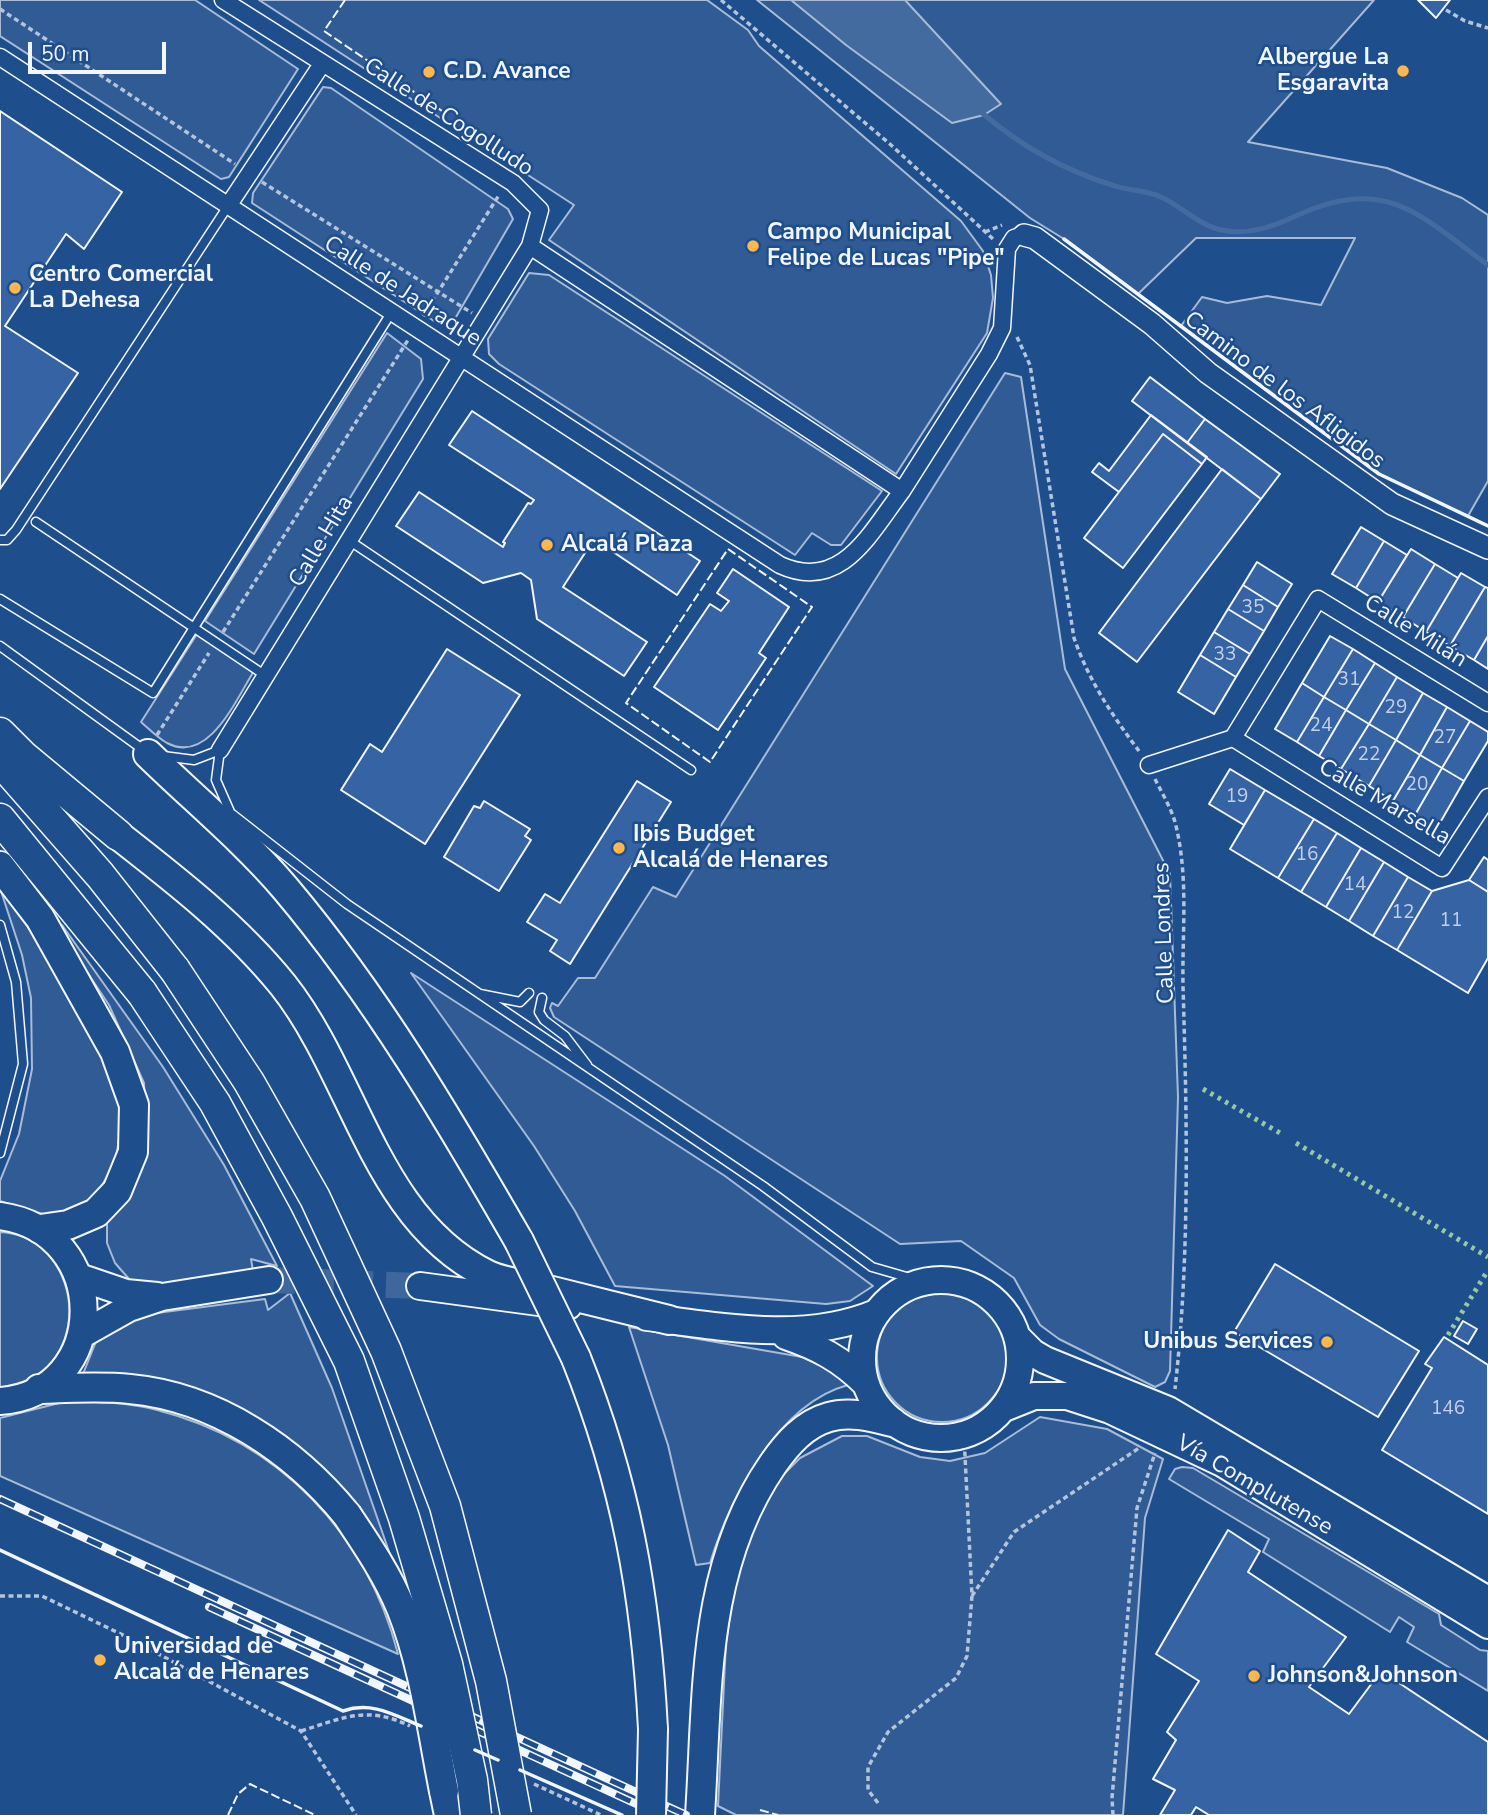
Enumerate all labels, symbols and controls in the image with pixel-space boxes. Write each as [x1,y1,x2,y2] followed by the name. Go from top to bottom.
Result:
[32,28,170,72] scale bar
[41,40,90,68] text: 50 m
[1258,44,1389,98] place label: Albergue La Esgaravita
[358,53,538,183] street label: Calle de Cogolludo
[443,58,571,86] place label: C.D. Avance
[1395,63,1411,79] marker: Albergue La Esgaravita
[421,64,437,80] marker: C.D. Avance
[767,219,1005,273] place label: Campo Municipal Felipe de Lucas "Pipe"
[318,231,486,353] street label: Calle de Jadraque
[745,238,761,254] marker: Campo Municipal Felipe de Lucas "Pipe"
[29,261,213,315] place label: Centro Comercial La Dehesa
[7,280,23,296] marker: Centro Comercial La Dehesa
[1178,306,1390,476] street label: Camino de los Afligidos
[284,491,360,593] street label: Calle Hita
[561,531,693,559] place label: Alcalá Plaza
[539,537,555,553] marker: Alcalá Plaza
[1358,590,1472,674] street label: Calle Milán
[1242,597,1264,619] house number: 35
[1214,644,1236,666] house number: 33
[1338,669,1360,691] house number: 31
[1385,697,1407,719] house number: 29
[1310,715,1332,737] house number: 24
[1434,727,1456,749] house number: 27
[1358,744,1380,766] house number: 22
[1313,754,1455,852] street label: Calle Marsella
[1406,774,1428,796] house number: 20
[1226,786,1248,808] house number: 19
[633,821,828,875] place label: Ibis Budget Alcalá de Henares
[611,840,627,856] marker: Ibis Budget Alcalá de Henares
[1296,844,1318,866] house number: 16
[1149,862,1181,1004] street label: Calle Londres
[1344,874,1366,896] house number: 14
[1392,902,1414,924] house number: 12
[1440,910,1462,932] house number: 11
[1143,1328,1313,1356] place label: Unibus Services
[1319,1334,1335,1350] marker: Unibus Services
[1431,1398,1465,1420] house number: 146
[1171,1430,1337,1542] street label: Vía Complutense
[114,1633,309,1687] place label: Universidad de Alcalá de Henares
[92,1652,108,1668] marker: Universidad de Alcalá de Henares
[1268,1662,1458,1690] place label: Johnson&Johnson
[1246,1668,1262,1684] marker: Johnson&Johnson

